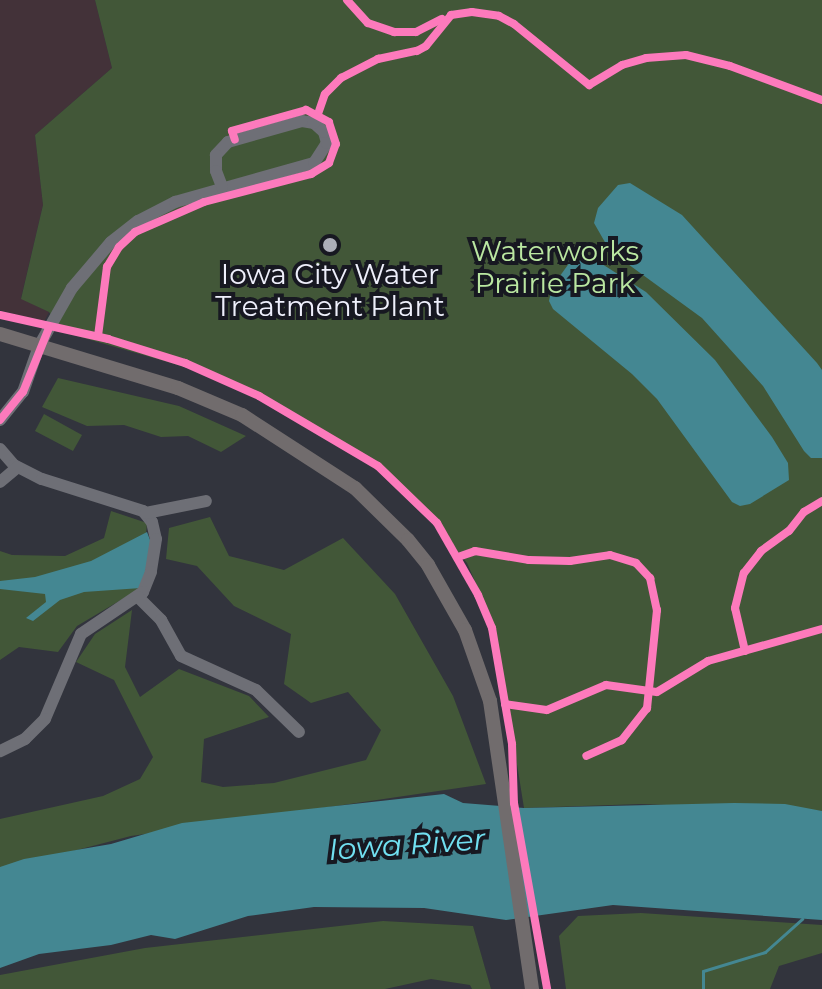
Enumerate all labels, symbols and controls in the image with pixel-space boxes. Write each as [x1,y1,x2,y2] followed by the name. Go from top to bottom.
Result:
[471,234,639,300] park label: Waterworks Prairie Park
[321,236,339,254] marker: Iowa City Water Treatment Plant
[215,257,445,323] place label: Iowa City Water Treatment Plant
[327,822,487,868] water label: Iowa River

